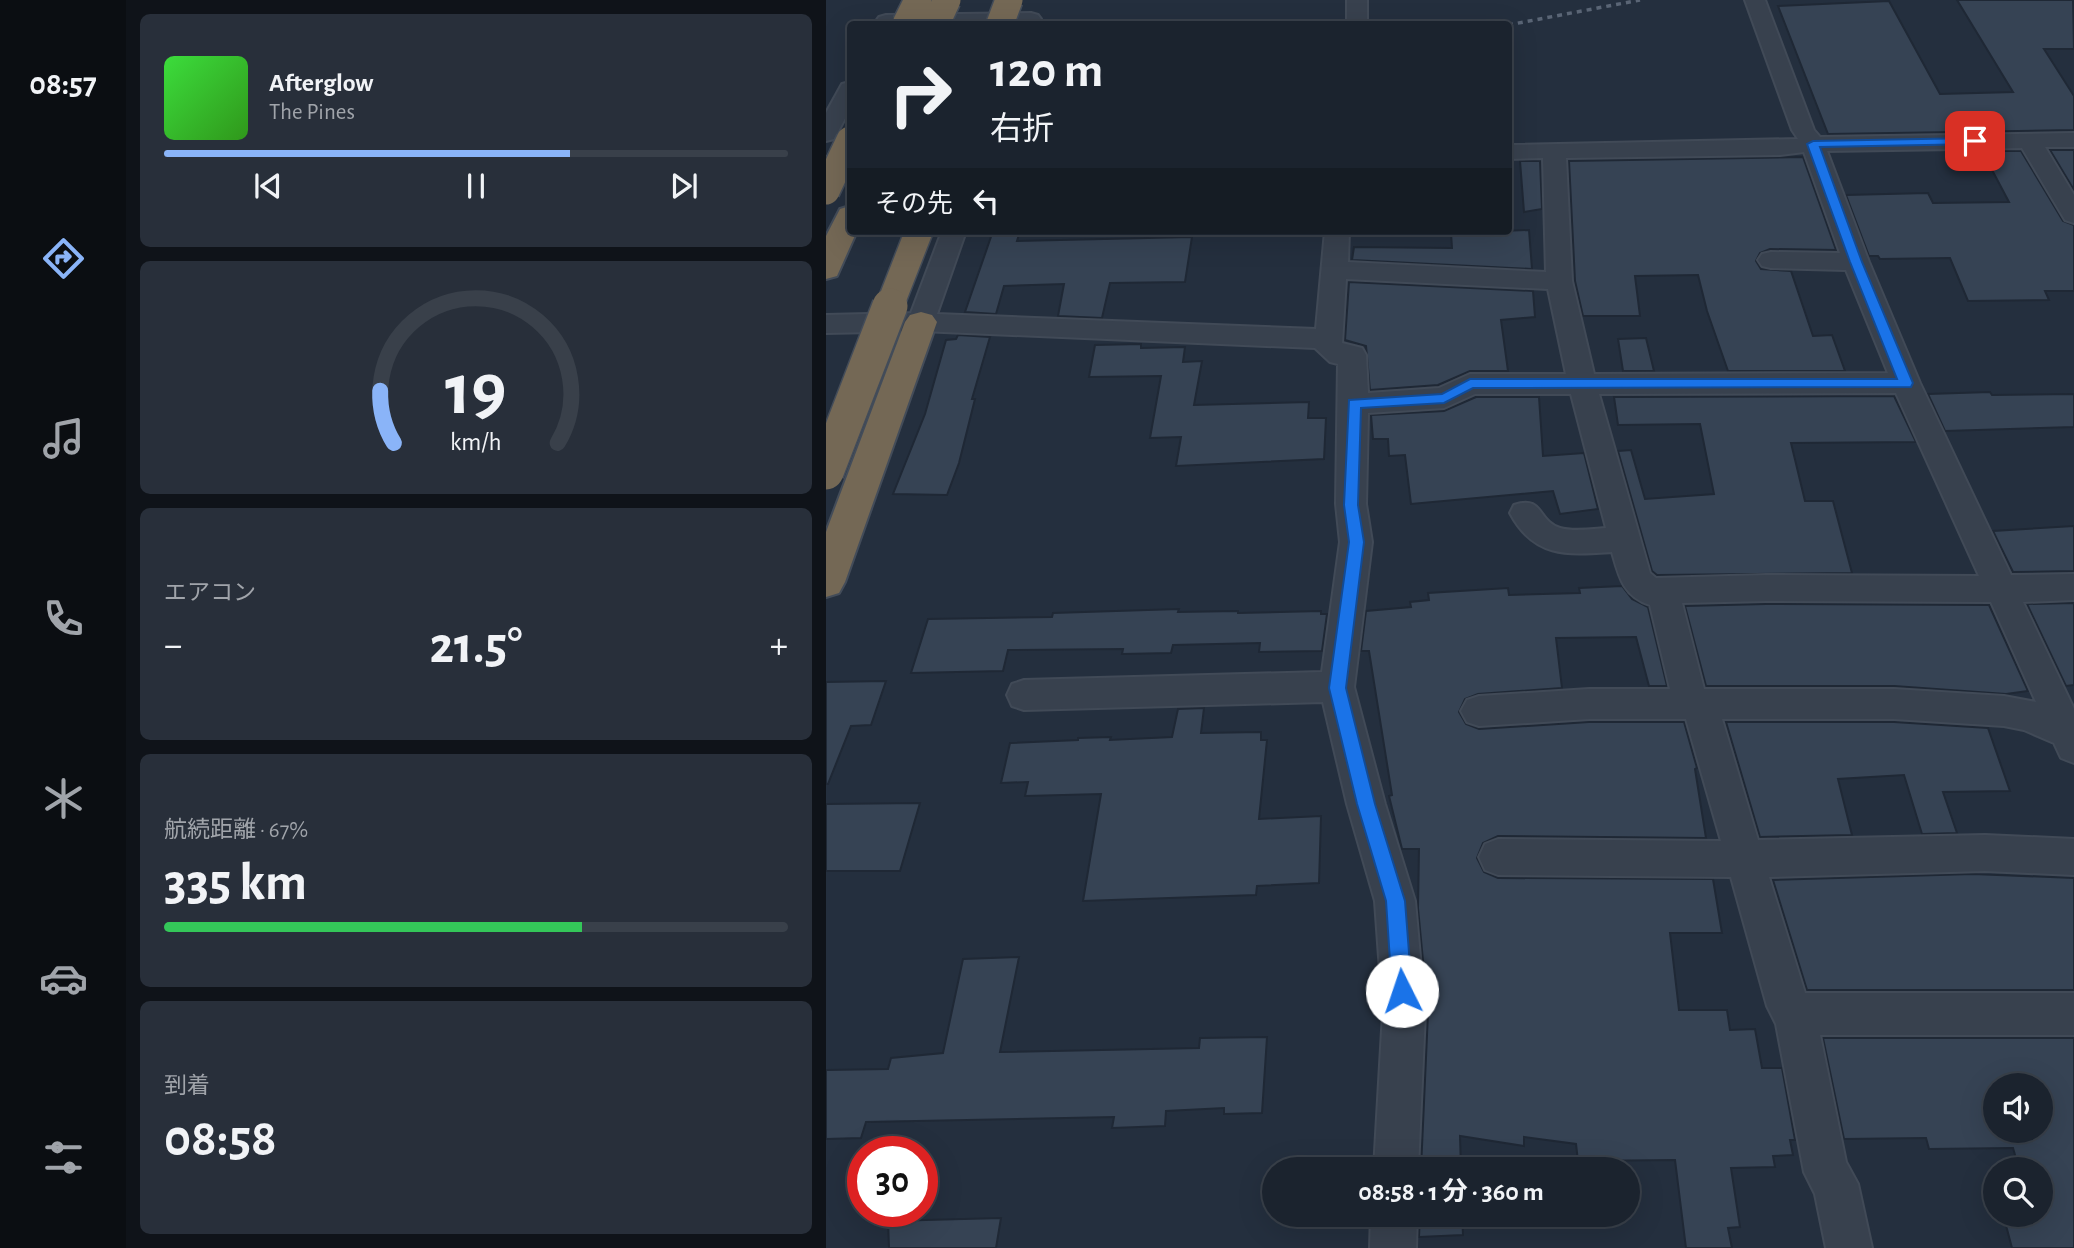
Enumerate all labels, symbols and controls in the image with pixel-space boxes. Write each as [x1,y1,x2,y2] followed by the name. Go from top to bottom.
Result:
[990,47,1103,96] text: 120 m
[875,49,966,140] icon: right
[29,68,97,100] text: 08:57
[269,70,373,96] text: Afterglow
[269,101,355,124] text: The Pines
[1945,111,2005,171] pin
[990,113,1054,145] text: 右折
[1956,122,1994,160] icon: arrive
[249,167,287,205] icon: previous
[457,167,495,205] icon: pause
[665,167,703,205] icon: next
[967,182,1005,220] icon: left
[875,191,953,217] text: その先
[39,234,88,283] icon: directions
[445,356,507,429] text: 19
[39,414,88,463] icon: music
[450,430,502,455] text: km/h
[164,582,256,605] text: エアコン
[39,594,88,643] icon: phone
[430,620,522,672] text: 21.5°
[164,627,182,665] text: −
[770,627,788,665] text: +
[39,774,88,823] icon: climate
[164,819,308,842] text: 航続距離 · 67%
[164,857,307,909] text: 335 km
[39,954,88,1003] icon: car
[1365,954,1439,1028] position arrow
[1983,1073,2053,1227] map controls
[1983,1073,2053,1143] button: sound
[164,1075,210,1098] text: 到着
[164,1113,277,1165] text: 08:58
[39,1133,88,1182] icon: filters
[847,1136,938,1227] speed limit sign: 30
[1983,1157,2053,1227] button: search
[1358,1179,1544,1205] text: 08:58 · 1 分 · 360 m

